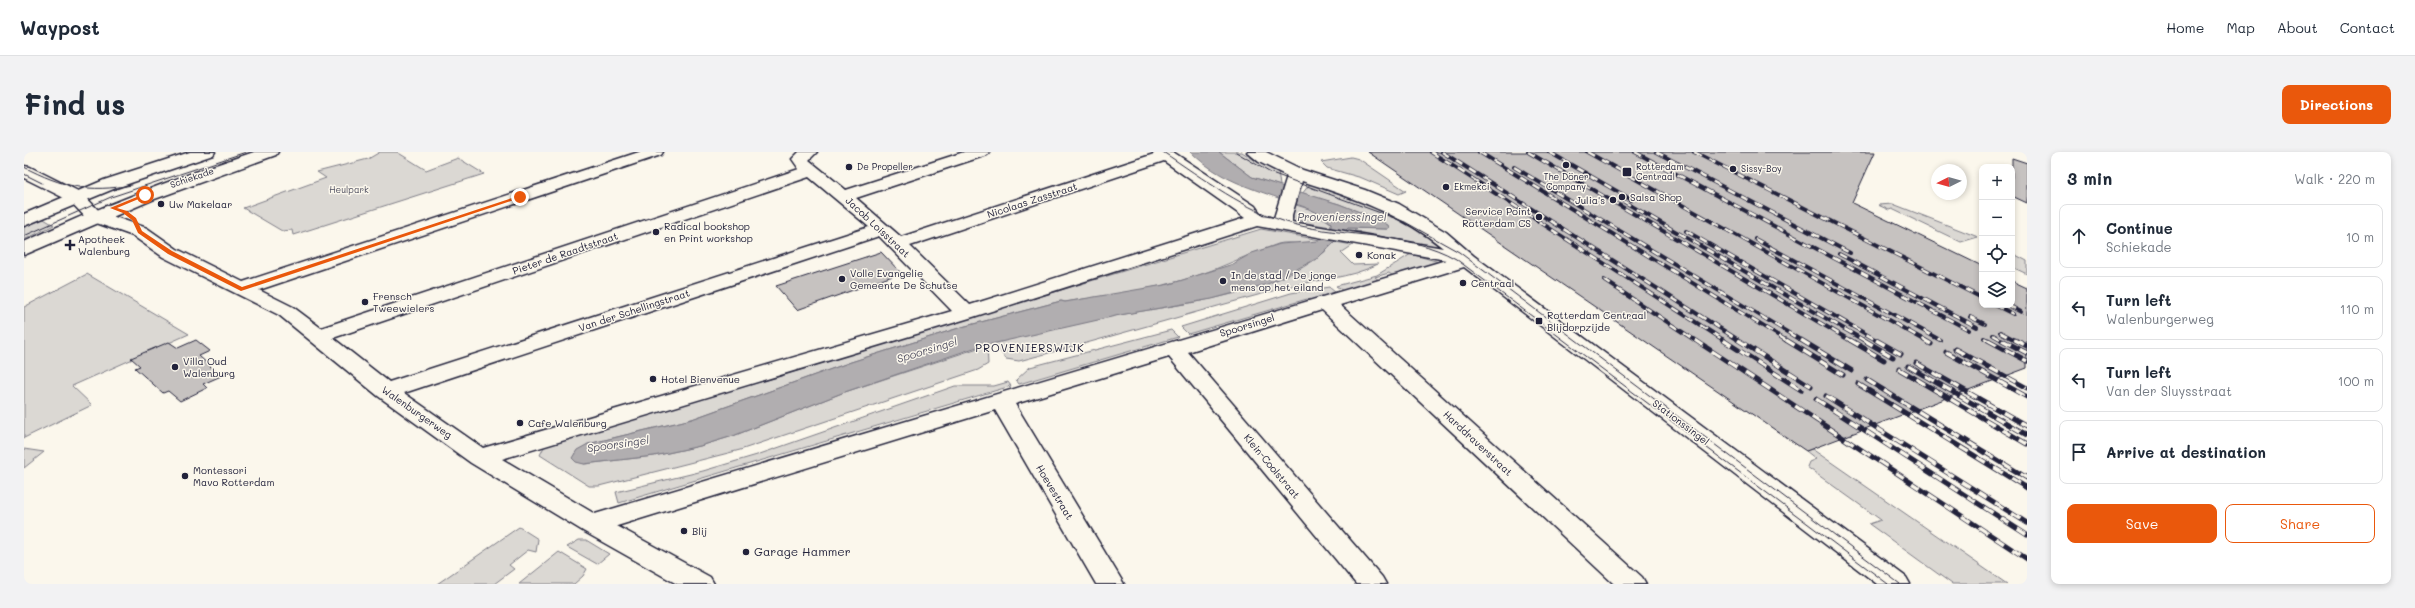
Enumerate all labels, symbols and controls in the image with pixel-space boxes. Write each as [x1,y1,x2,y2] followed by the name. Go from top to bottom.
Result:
[20,15,100,40] text: Waypost
[2166,18,2204,37] text: Home
[2226,18,2255,37] text: Map
[2277,18,2318,37] text: About
[2340,18,2395,37] text: Contact
[2282,85,2391,124] button: Directions
[24,86,125,122] text: Find us
[1561,160,1571,170] marker: The Döner Company
[857,161,913,172] place label: De Propeller
[1636,161,1684,182] place label: Rotterdam Centraal
[844,162,854,172] marker: De Propeller
[1741,163,1782,174] place label: Sissy-Boy
[1728,164,1738,174] marker: Sissy-Boy
[1931,164,1967,200] north arrow
[1979,164,2015,308] map controls
[1979,164,2015,200] button: +
[169,165,215,190] street label: Schiekade
[1621,166,1633,178] marker: Rotterdam Centraal
[2067,167,2112,189] text: 3 min
[2294,170,2375,187] text: Walk · 220 m
[1543,171,1589,192] place label: The Döner Company
[985,179,1079,221] street label: Nicolaas Zasstraat
[1454,181,1490,192] place label: Ekmekci
[1441,182,1451,192] marker: Ekmekci
[329,184,369,195] park label: Heulpark
[136,186,154,204] route start
[511,188,529,206] route end
[1630,190,1682,204] place label: Salsa Shop
[1617,192,1627,202] marker: Salsa Shop
[843,193,913,261] street label: Jacob Loisstraat
[1575,193,1605,207] place label: Julia's
[1608,195,1618,205] marker: Julia's
[169,197,232,211] place label: Uw Makelaar
[156,199,166,209] marker: Uw Makelaar
[1979,200,2015,236] button: −
[1462,204,1531,230] place label: Service Point Rotterdam CS
[1297,209,1387,224] water label: Provenierssingel
[1534,212,1544,222] marker: Service Point Rotterdam CS
[2106,218,2173,238] text: Continue
[664,219,753,245] place label: Radical bookshop en Print workshop
[2068,225,2090,247] icon: ahead
[651,227,661,237] marker: Radical bookshop en Print workshop
[510,228,620,278] street label: Pieter de Raadtstraat
[2346,228,2374,245] text: 10 m
[78,232,130,258] place label: Apotheek Walenburg
[1979,236,2015,272] button: locate
[2106,238,2172,255] text: Schiekade
[65,240,75,250] marker: Apotheek Walenburg
[1367,248,1396,262] place label: Konak
[1354,250,1364,260] marker: Konak
[850,266,958,292] place label: Volle Evangelie Gemeente De Schutse
[1231,268,1336,294] place label: In de stad / De jonge mens op het eiland
[1979,272,2015,308] button: layers
[837,274,847,284] marker: Volle Evangelie Gemeente De Schutse
[1218,276,1228,286] marker: In de stad / De jonge mens op het eiland
[1471,276,1514,290] place label: Centraal
[1458,278,1468,288] marker: Centraal
[577,285,691,335] street label: Van der Schellingstraat
[373,289,434,315] place label: Frensch Tweewielers
[2106,290,2171,310] text: Turn left
[360,297,370,307] marker: Frensch Tweewielers
[2068,297,2090,319] icon: left
[2340,300,2374,317] text: 110 m
[1547,308,1646,334] place label: Rotterdam Centraal Blijdorpzijde
[1218,310,1276,340] street label: Spoorsingel
[2106,310,2214,327] text: Walenburgerweg
[1534,316,1544,326] marker: Rotterdam Centraal Blijdorpzijde
[895,333,959,366] water label: Spoorsingel
[975,340,1085,355] district label: PROVENIERSWIJK
[183,354,235,380] place label: Villa Oud Walenburg
[170,362,180,372] marker: Villa Oud Walenburg
[2106,362,2171,382] text: Turn left
[2068,369,2090,391] icon: left
[661,372,740,386] place label: Hotel Bienvenue
[2338,372,2374,389] text: 100 m
[648,374,658,384] marker: Hotel Bienvenue
[379,382,455,442] street label: Walenburgerweg
[2106,382,2232,399] text: Van der Sluysstraat
[1650,396,1712,448] street label: Stationssingel
[1440,407,1516,479] street label: Harddraverstraat
[528,416,607,430] place label: Cafe Walenburg
[515,418,525,428] marker: Cafe Walenburg
[1241,431,1303,501] street label: Klein-Coolstraat
[586,432,650,455] water label: Spoorsingel
[2068,441,2090,463] icon: arrive
[2106,442,2266,462] text: Arrive at destination
[1033,462,1077,522] street label: Hoevestraat
[193,463,275,489] place label: Montessori Mavo Rotterdam
[180,471,190,481] marker: Montessori Mavo Rotterdam
[2067,504,2217,543] button: Save
[2225,504,2375,543] button: Share
[692,524,707,538] place label: Blij
[679,526,689,536] marker: Blij
[754,543,851,559] place label: Garage Hammer
[741,547,751,557] marker: Garage Hammer

